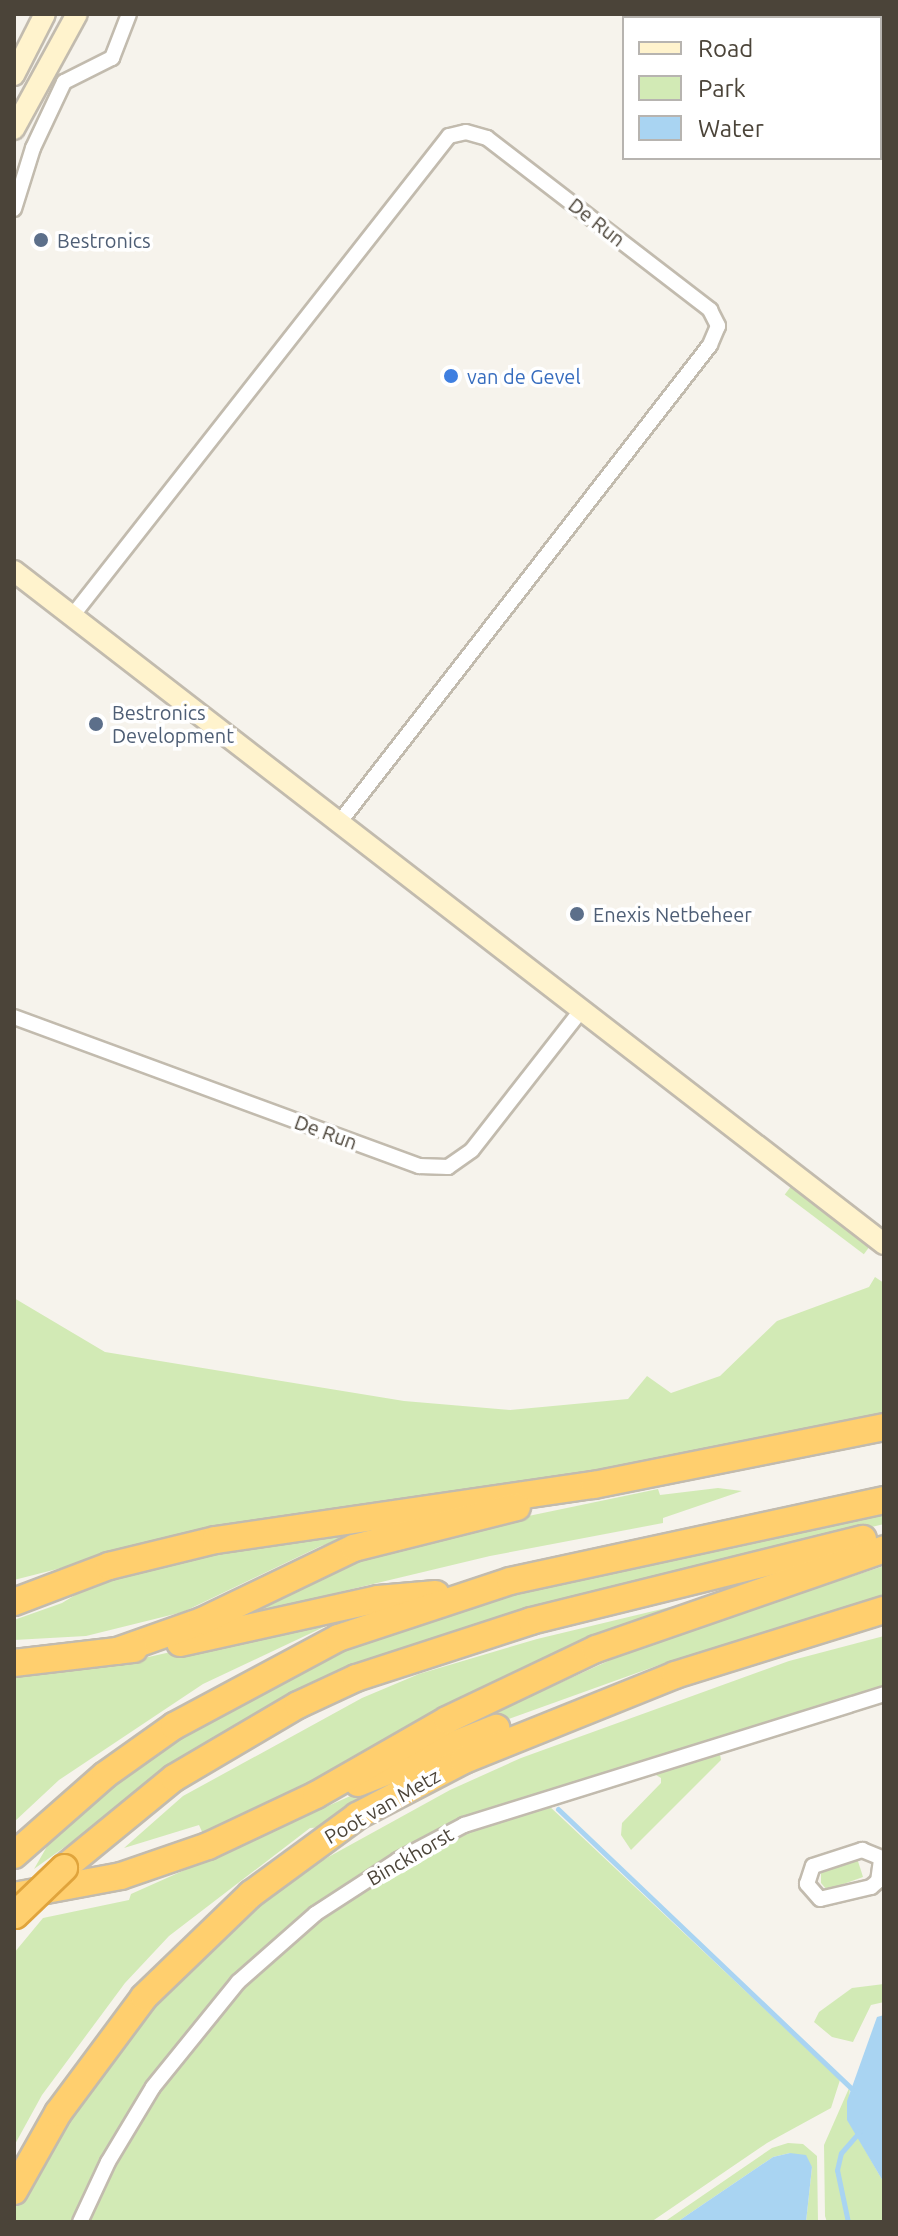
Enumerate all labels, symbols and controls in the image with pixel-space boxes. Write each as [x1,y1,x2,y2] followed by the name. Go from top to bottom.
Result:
[622,16,882,160] legend
[698,35,753,62] text: Road
[698,75,746,102] text: Park
[698,115,764,142] text: Water
[564,193,630,251] street label: De Run
[57,228,151,252] place label: Bestronics
[32,231,50,249] marker: Bestronics
[467,364,581,388] place label: van de Gevel
[442,367,460,385] marker: van de Gevel
[112,700,234,747] place label: Bestronics Development
[87,715,105,733] marker: Bestronics Development
[593,902,752,926] place label: Enexis Netbeheer
[568,905,586,923] marker: Enexis Netbeheer
[291,1110,361,1154] street label: De Run
[320,1763,444,1849] street label: Poot van Metz
[363,1822,457,1890] street label: Binckhorst

